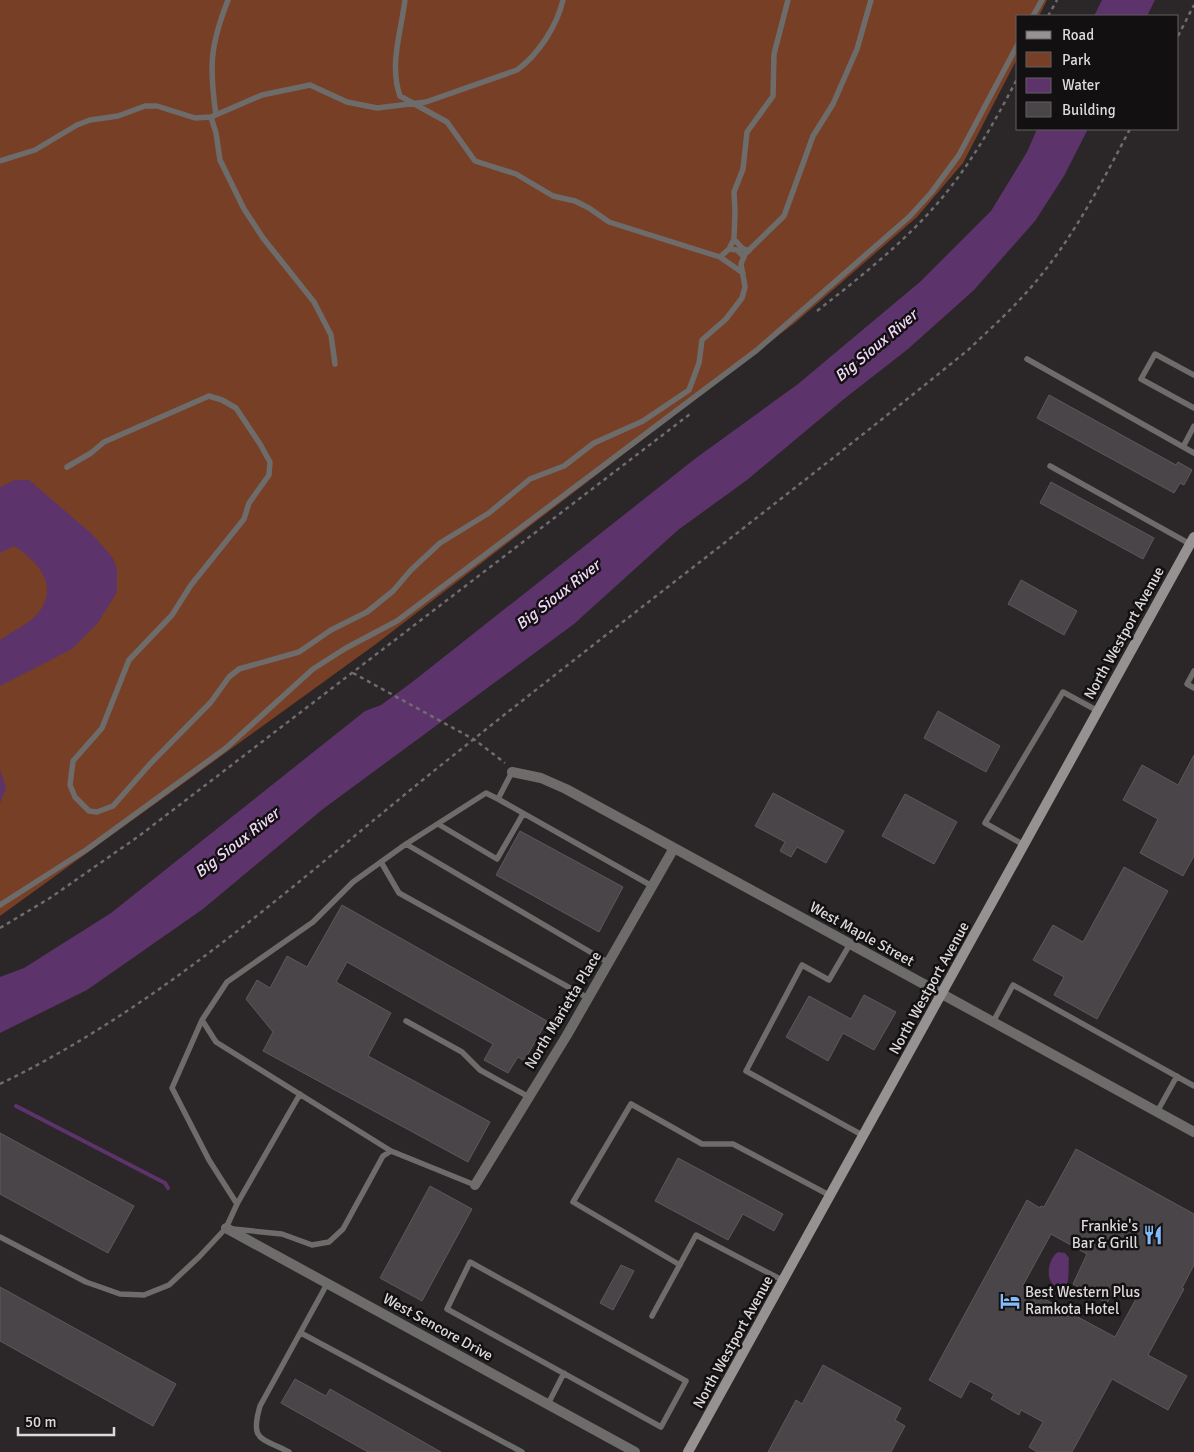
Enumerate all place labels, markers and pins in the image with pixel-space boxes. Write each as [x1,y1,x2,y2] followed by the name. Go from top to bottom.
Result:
[1072,1217,1138,1252] place label: Frankie's Bar & Grill
[1142,1224,1164,1246] restaurant icon: Frankie's Bar & Grill
[1025,1283,1140,1318] place label: Best Western Plus Ramkota Hotel
[999,1290,1021,1312] hotel icon: Best Western Plus Ramkota Hotel

